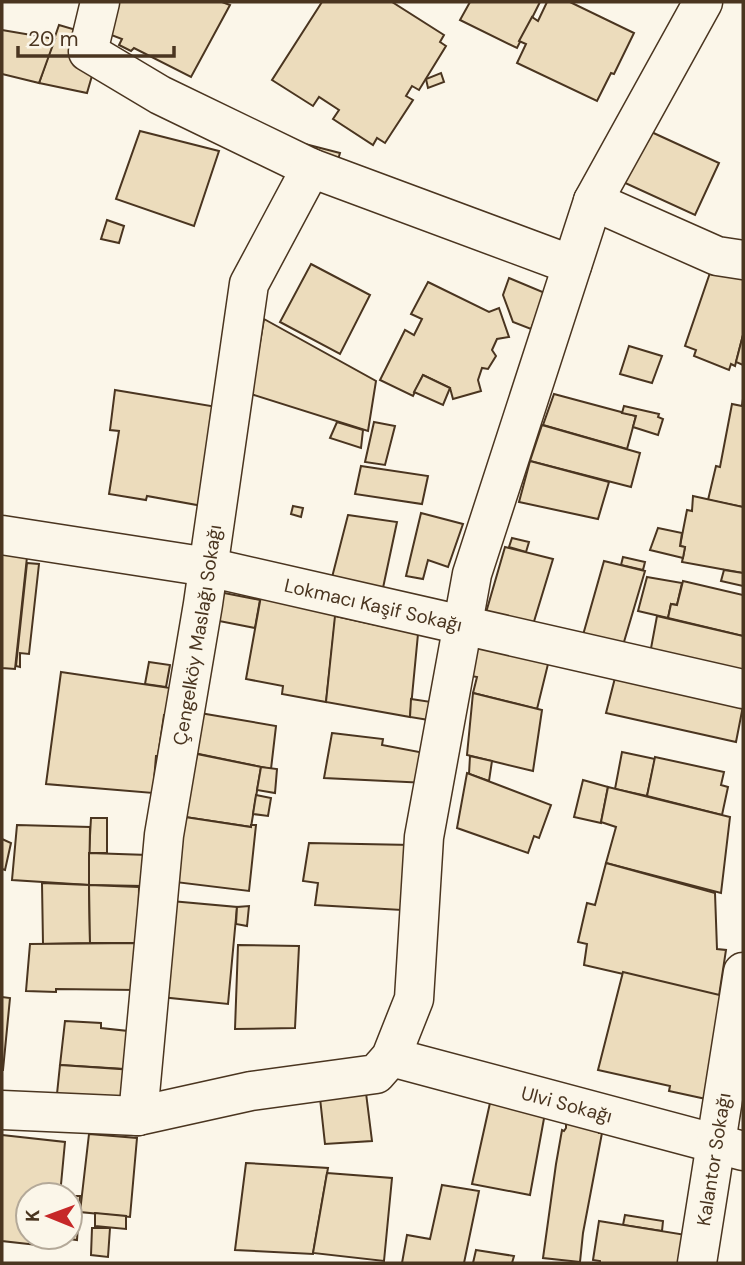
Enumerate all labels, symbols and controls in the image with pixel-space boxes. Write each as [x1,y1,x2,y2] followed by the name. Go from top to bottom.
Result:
[18,14,173,58] scale bar
[28,25,79,53] text: 20 m
[167,523,227,747] street label: Çengelköy Maslağı Sokağı
[282,572,465,637] street label: Lokmacı Kaşif Sokağı
[519,1080,615,1128] street label: Ulvi Sokağı
[691,1091,736,1227] street label: Kalantor Sokağı
[14,1181,84,1251] north arrow
[20,1209,45,1222] text: K

